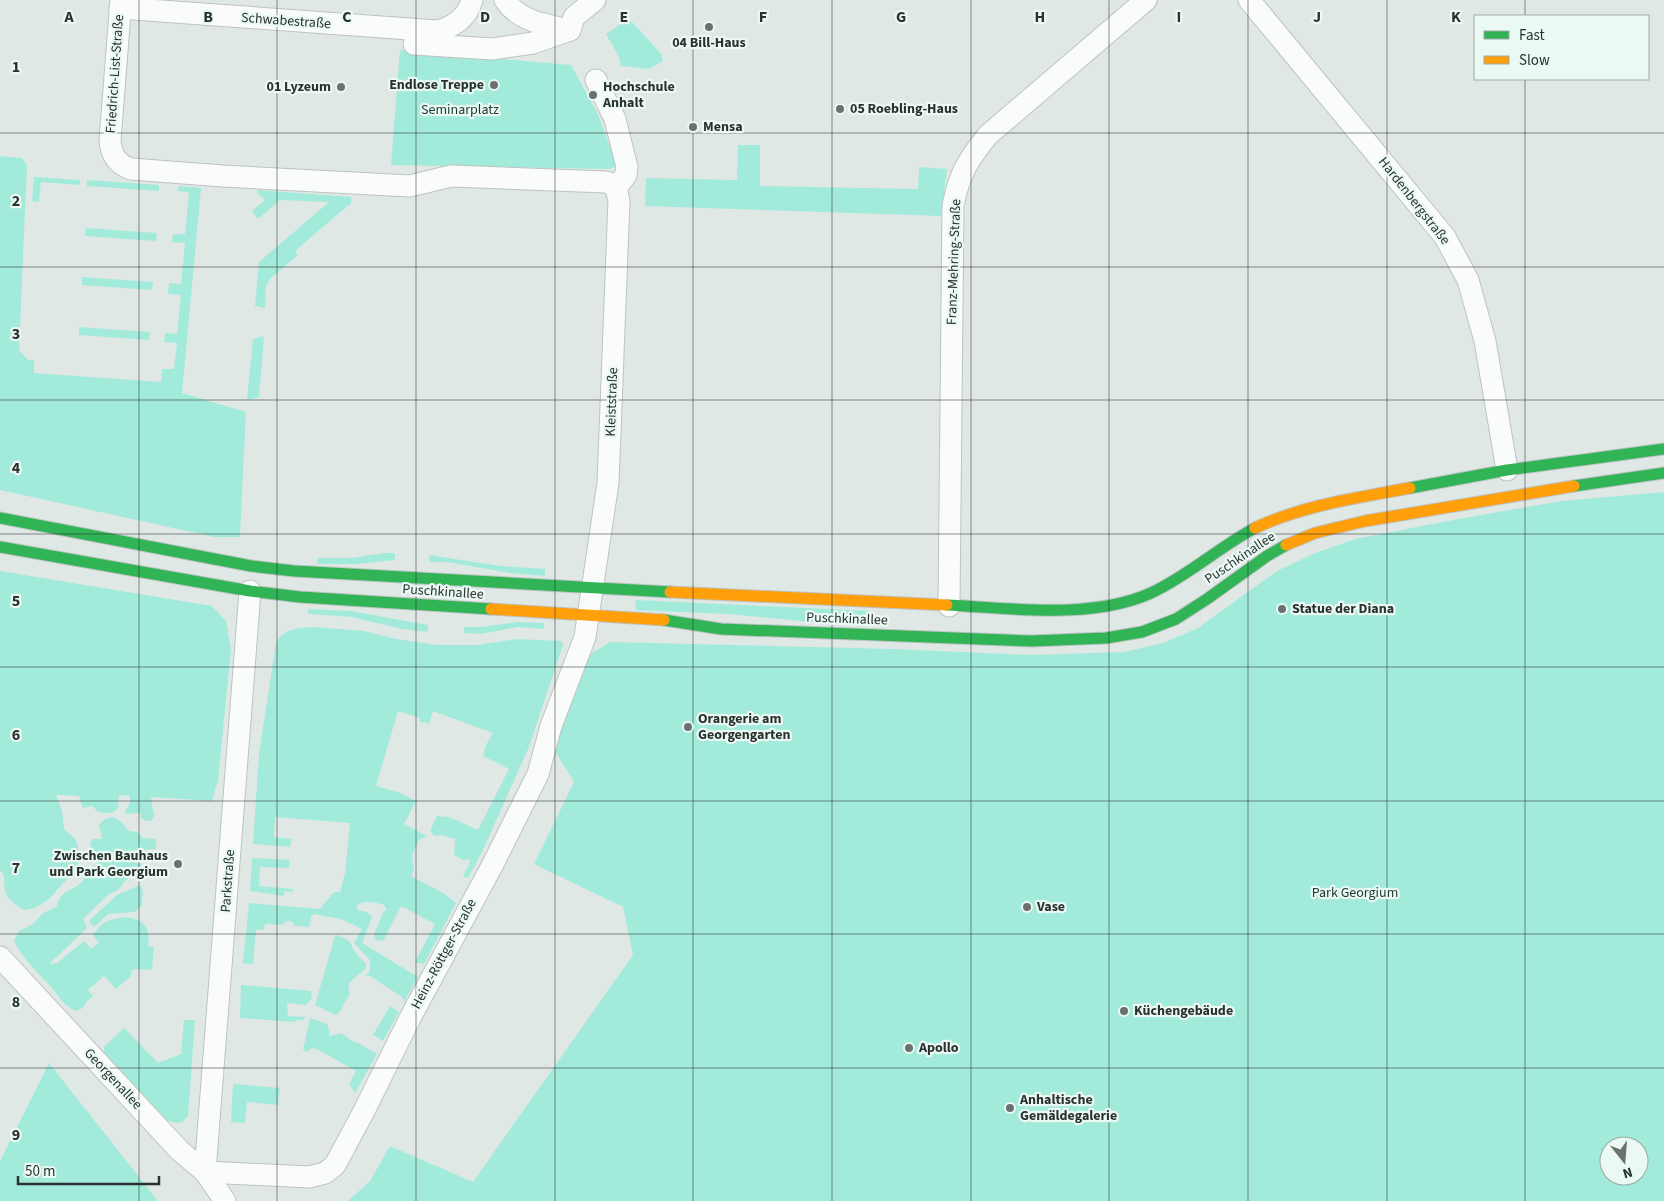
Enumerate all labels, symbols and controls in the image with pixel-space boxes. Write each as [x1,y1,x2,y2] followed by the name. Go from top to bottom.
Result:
[63,6,74,28] text: A
[203,6,213,28] text: B
[342,6,352,28] text: C
[480,6,490,28] text: D
[620,6,628,28] text: E
[759,6,767,28] text: F
[896,6,906,28] text: G
[1035,6,1045,28] text: H
[1177,6,1181,28] text: I
[1313,6,1321,28] text: J
[1451,6,1461,28] text: K
[240,8,332,34] street label: Schwabestraße
[101,14,129,134] street label: Friedrich-List-Straße
[1474,15,1649,80] legend
[703,21,715,33] marker: 04 Bill-Haus
[1519,25,1545,46] text: Fast
[672,33,746,53] place label: 04 Bill-Haus
[1519,50,1550,71] text: Slow
[12,56,20,78] text: 1
[389,75,484,95] place label: Endlose Treppe
[267,77,331,97] place label: 01 Lyzeum
[602,77,675,113] place label: Hochschule Anhalt
[488,79,500,91] marker: Endlose Treppe
[335,81,347,93] marker: 01 Lyzeum
[587,89,599,101] marker: Hochschule Anhalt
[850,99,958,119] place label: 05 Roebling-Haus
[421,100,499,120] park label: Seminarplatz
[834,103,846,115] marker: 05 Roebling-Haus
[703,117,743,137] place label: Mensa
[687,121,699,133] marker: Mensa
[1373,153,1455,249] street label: Hardenbergstraße
[12,190,20,212] text: 2
[942,198,966,325] street label: Franz-Mehring-Straße
[12,323,20,345] text: 3
[601,367,623,437] street label: Kleiststraße
[12,457,21,479] text: 4
[1201,527,1279,589] street label: Puschkinallee
[402,579,484,605] street label: Puschkinallee
[12,590,20,612] text: 5
[1292,599,1394,619] place label: Statue der Diana
[1276,603,1288,615] marker: Statue der Diana
[806,608,888,630] street label: Puschkinallee
[698,709,790,745] place label: Orangerie am Georgengarten
[682,721,694,733] marker: Orangerie am Georgengarten
[12,724,20,746] text: 6
[49,846,168,882] place label: Zwischen Bauhaus und Park Georgium
[216,849,240,913] street label: Parkstraße
[12,857,20,879] text: 7
[172,858,184,870] marker: Zwischen Bauhaus und Park Georgium
[1312,883,1398,903] park label: Park Georgium
[406,895,482,1013] street label: Heinz-Röttger-Straße
[1036,897,1065,917] place label: Vase
[1021,901,1033,913] marker: Vase
[12,991,20,1013] text: 8
[1134,1001,1233,1021] place label: Küchengebäude
[1118,1005,1130,1017] marker: Küchengebäude
[918,1038,959,1058] place label: Apollo
[903,1042,915,1054] marker: Apollo
[79,1044,147,1114] street label: Georgenallee
[1019,1090,1117,1126] place label: Anhaltische Gemäldegalerie
[1004,1102,1016,1114] marker: Anhaltische Gemäldegalerie
[12,1124,20,1146] text: 9
[1599,1136,1649,1186] north arrow
[18,1154,159,1186] scale bar
[25,1161,55,1182] text: 50 m
[1620,1162,1635,1183] text: N

